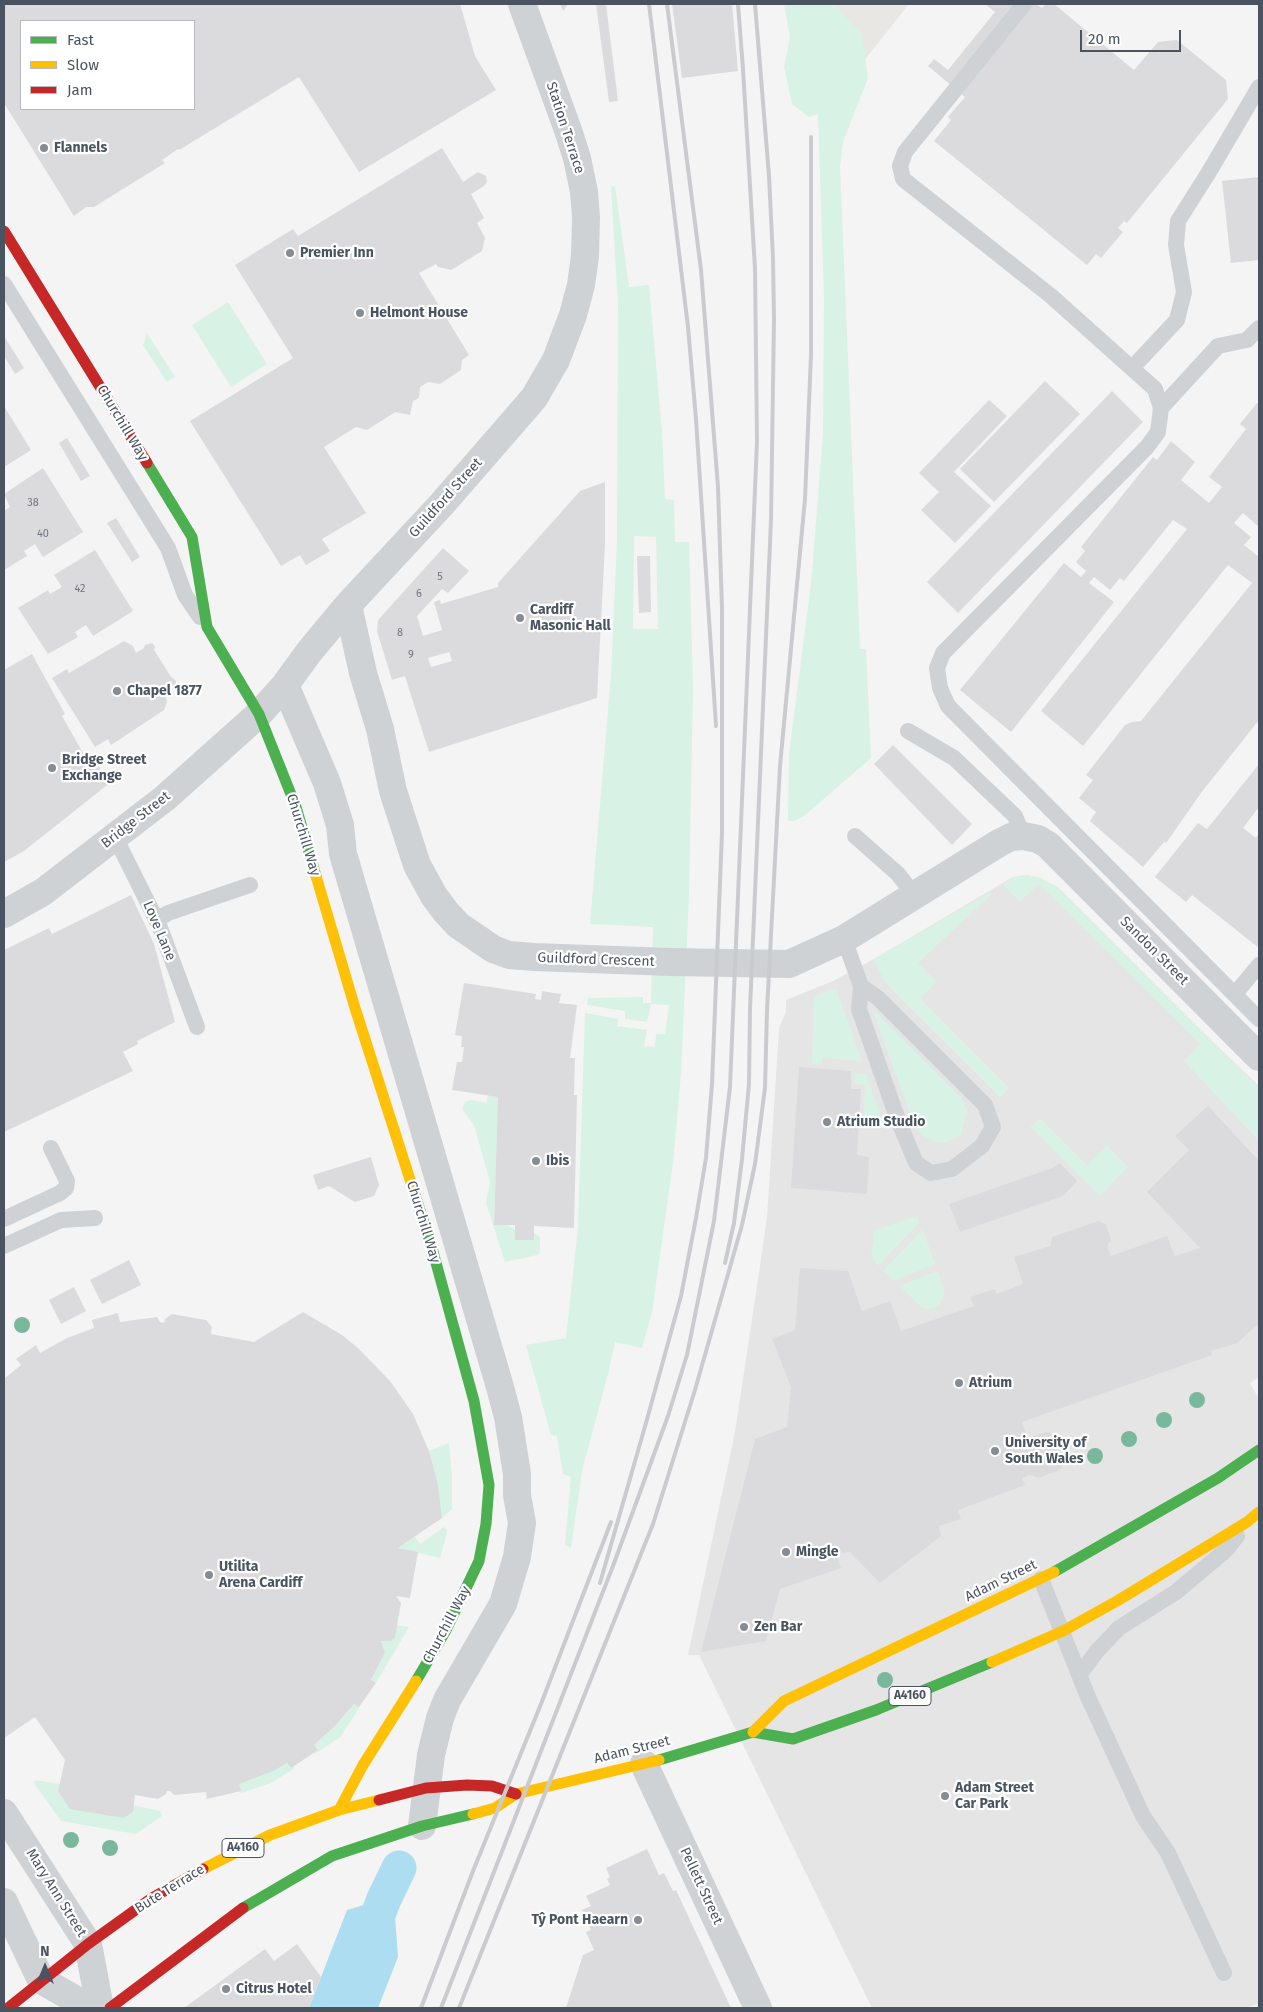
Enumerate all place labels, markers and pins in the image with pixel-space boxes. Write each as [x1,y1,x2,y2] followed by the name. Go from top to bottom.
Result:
[54,140,107,156] place label: Flannels
[38,142,50,154] marker: Flannels
[300,245,374,261] place label: Premier Inn
[284,247,296,259] marker: Premier Inn
[370,305,468,321] place label: Helmont House
[354,307,366,319] marker: Helmont House
[530,602,611,634] place label: Cardiff Masonic Hall
[514,612,526,624] marker: Cardiff Masonic Hall
[127,683,202,699] place label: Chapel 1877
[111,685,123,697] marker: Chapel 1877
[62,752,147,784] place label: Bridge Street Exchange
[46,762,58,774] marker: Bridge Street Exchange
[837,1114,925,1130] place label: Atrium Studio
[821,1116,833,1128] marker: Atrium Studio
[546,1153,569,1169] place label: Ibis
[530,1155,542,1167] marker: Ibis
[969,1375,1012,1391] place label: Atrium
[953,1377,965,1389] marker: Atrium
[1005,1435,1086,1468] place label: University of South Wales
[989,1445,1001,1457] marker: University of South Wales
[796,1544,839,1560] place label: Mingle
[780,1546,792,1558] marker: Mingle
[219,1559,302,1591] place label: Utilita Arena Cardiff
[203,1569,215,1581] marker: Utilita Arena Cardiff
[754,1619,802,1635] place label: Zen Bar
[738,1621,750,1633] marker: Zen Bar
[955,1780,1034,1812] place label: Adam Street Car Park
[939,1790,951,1802] marker: Adam Street Car Park
[532,1912,628,1928] place label: Tŷ Pont Haearn
[632,1914,644,1926] marker: Tŷ Pont Haearn
[236,1981,312,1997] place label: Citrus Hotel
[220,1983,232,1995] marker: Citrus Hotel

